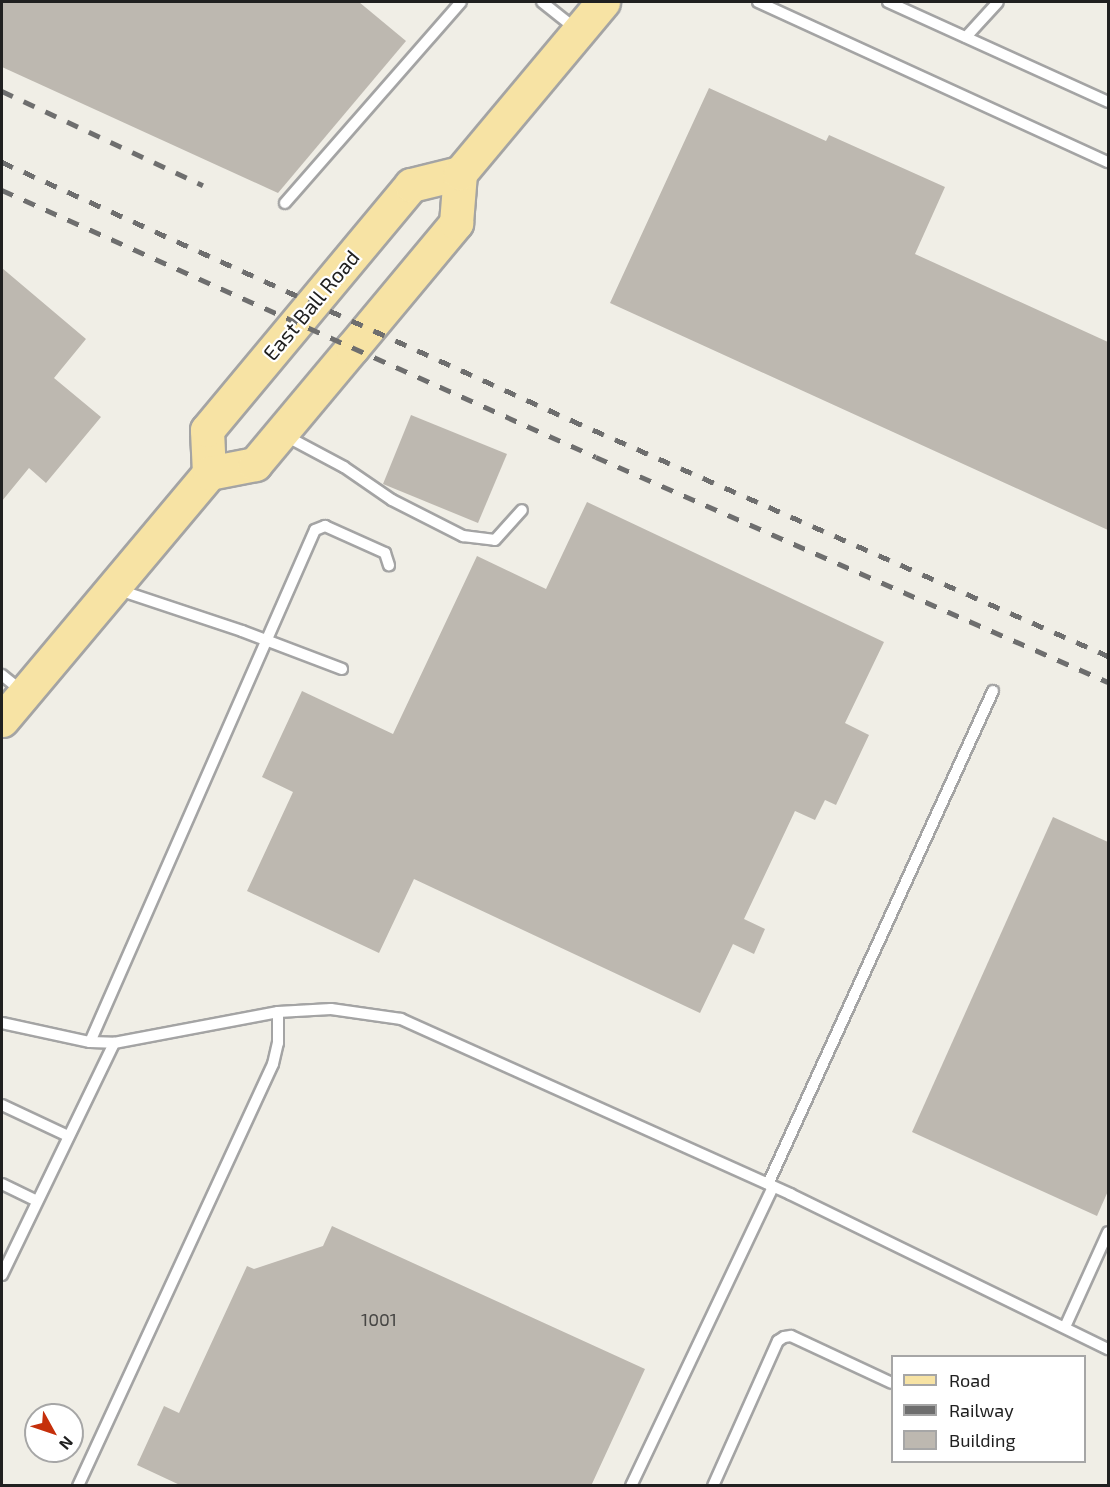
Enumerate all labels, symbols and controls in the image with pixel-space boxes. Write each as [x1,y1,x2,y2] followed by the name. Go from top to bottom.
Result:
[257,245,365,365] street label: East Ball Road
[361,1308,397,1330] house number: 1001
[891,1355,1086,1463] legend
[949,1369,990,1391] text: Road
[949,1399,1014,1421] text: Railway
[24,1403,84,1463] north arrow
[949,1429,1016,1451] text: Building
[56,1433,78,1454] text: N

